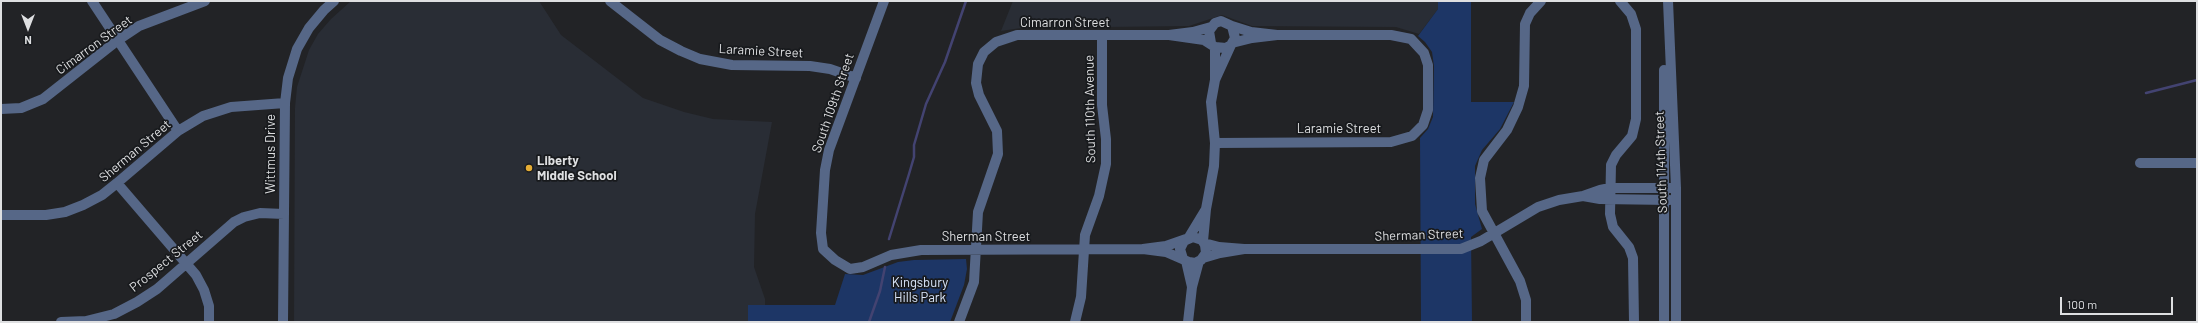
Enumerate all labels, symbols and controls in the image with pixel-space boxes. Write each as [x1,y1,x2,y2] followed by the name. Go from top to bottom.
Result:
[8,8,48,48] north arrow
[53,12,135,78] street label: Cimarron Street
[1020,15,1110,31] street label: Cimarron Street
[24,34,32,47] text: N
[718,41,804,61] street label: Laramie Street
[809,51,857,155] street label: South 109th Street
[1081,55,1099,163] street label: South 110th Avenue
[1651,111,1671,213] street label: South 114th Street
[263,114,279,194] street label: Wittmus Drive
[96,117,174,185] street label: Sherman Street
[1297,121,1381,137] street label: Laramie Street
[537,153,617,184] place label: Liberty Middle School
[524,163,534,173] marker: Liberty Middle School
[1374,226,1464,244] street label: Sherman Street
[126,227,206,295] street label: Prospect Street
[942,229,1030,245] street label: Sherman Street
[892,275,948,306] park label: Kingsbury Hills Park
[2062,289,2175,315] scale bar
[2067,297,2097,311] text: 100 m

